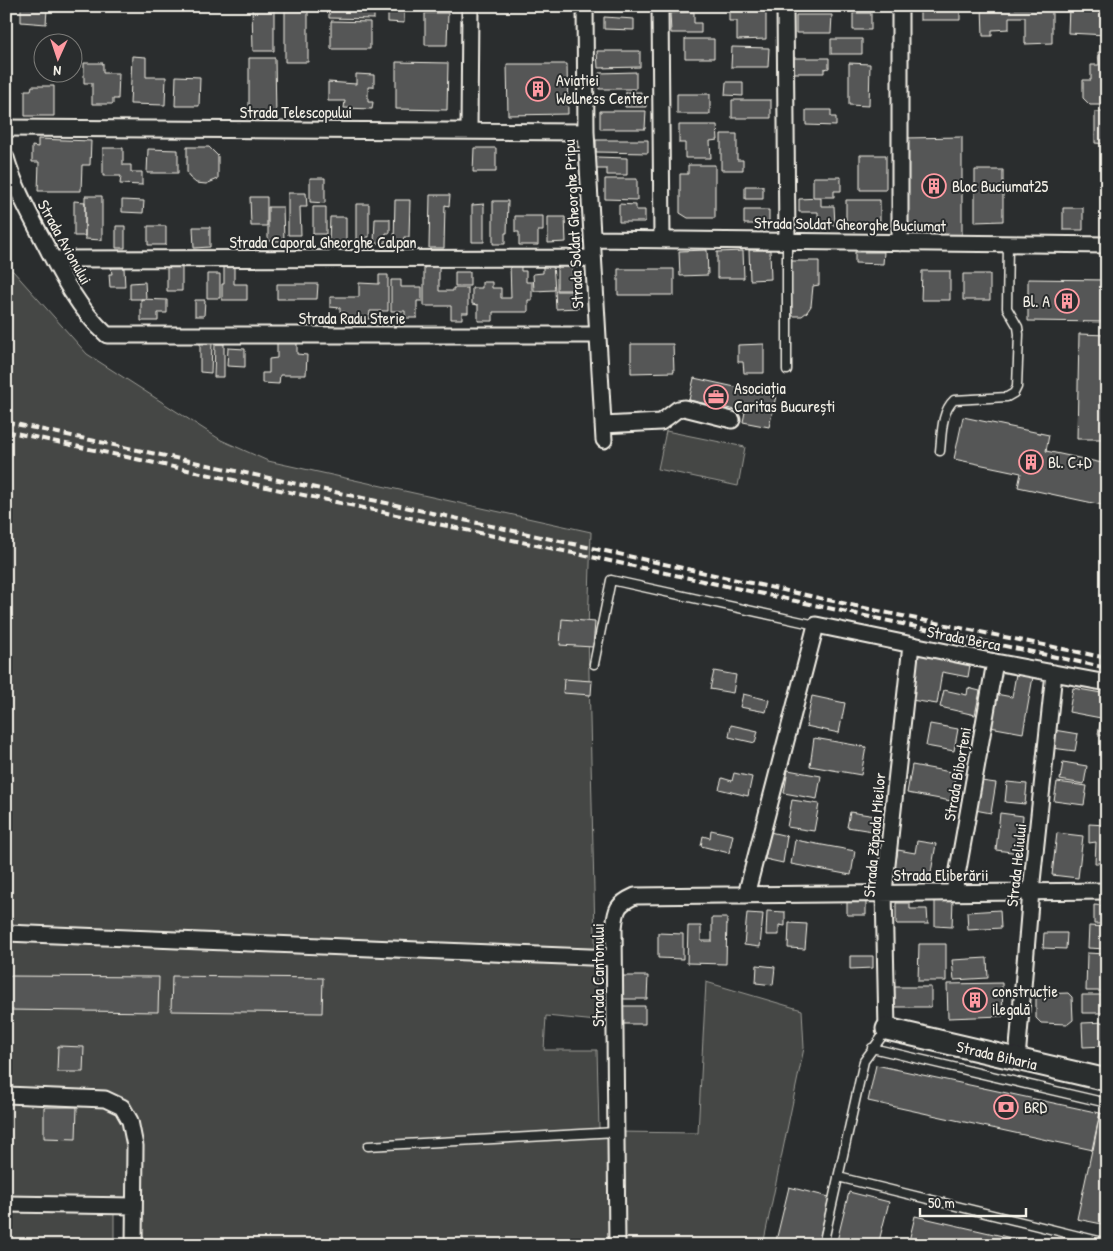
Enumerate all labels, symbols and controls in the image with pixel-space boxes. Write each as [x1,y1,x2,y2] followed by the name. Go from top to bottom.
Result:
[32,32,82,82] north arrow
[53,62,62,81] text: N
[556,69,649,109] place label: Aviației Wellness Center
[525,76,551,102] building icon: Aviației Wellness Center
[240,101,352,123] street label: Strada Telescopului
[558,138,588,309] street label: Strada Soldat Gheorghe Pripu
[921,173,947,199] building icon: Bloc Buciumat25
[952,175,1049,197] place label: Bloc Buciumat25
[33,196,97,288] street label: Strada Avionului
[754,211,947,237] street label: Strada Soldat Gheorghe Buciumat
[229,231,417,253] street label: Strada Caporal Gheorghe Calpan
[1054,288,1080,314] building icon: Bl. A
[1023,290,1050,312] place label: Bl. A
[299,307,406,329] street label: Strada Radu Sterie
[734,377,835,417] place label: Asociația Caritas București
[703,384,729,410] office icon: Asociația Caritas București
[1018,449,1044,475] building icon: Bl. C+D
[1048,451,1092,473] place label: Bl. C+D
[925,620,1003,656] street label: Strada Berca
[938,725,976,823] street label: Strada Biborțeni
[858,772,890,898] street label: Strada Zăpada Mieilor
[1001,822,1031,908] street label: Strada Heliului
[893,864,989,886] street label: Strada Eliberării
[587,923,609,1027] street label: Strada Cantonului
[992,980,1058,1020] place label: construcție ilegală
[962,987,988,1013] building icon: construcție ilegală
[954,1035,1040,1075] street label: Strada Biharia
[993,1094,1019,1120] bank icon: BRD
[1024,1096,1047,1118] place label: BRD
[920,1186,1027,1218] scale bar
[928,1192,955,1213] text: 50 m

